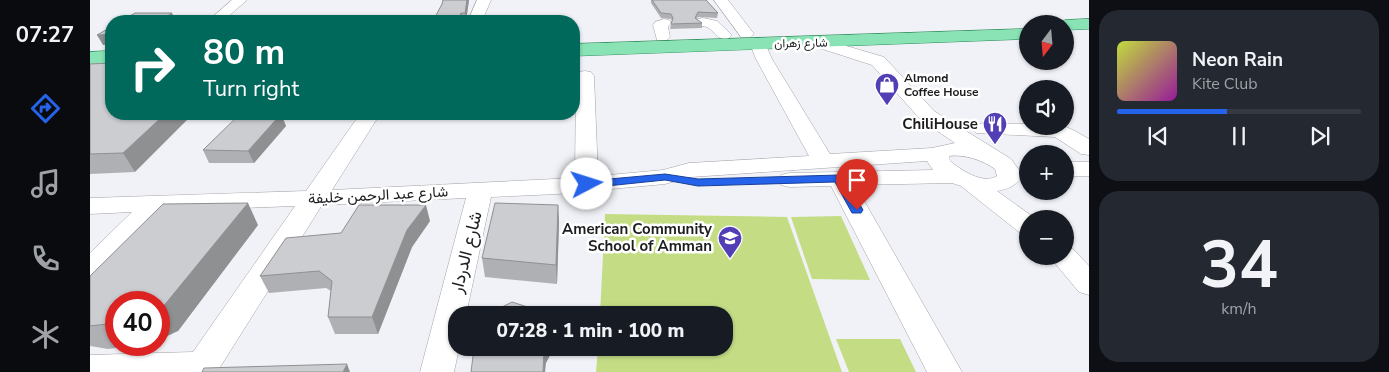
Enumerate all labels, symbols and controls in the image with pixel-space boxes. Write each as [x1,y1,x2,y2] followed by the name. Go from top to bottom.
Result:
[1019,15,1074,70] north arrow
[1019,15,1074,265] map controls
[16,20,74,50] text: 07:27
[203,29,285,76] text: 80 m
[120,35,185,100] icon: right
[774,35,828,52] street label: شارع زهران
[1192,47,1283,73] text: Neon Rain
[904,70,979,100] place label: Almond Coffee House
[874,72,900,106] shop icon: Almond Coffee House
[1192,73,1258,95] text: Kite Club
[203,74,299,104] text: Turn right
[1019,80,1074,135] button: sound
[28,91,63,126] icon: directions
[982,111,1008,145] restaurant icon: ChiliHouse
[902,114,978,134] place label: ChiliHouse
[1144,122,1172,150] icon: previous
[1225,122,1253,150] icon: pause
[1306,122,1334,150] icon: next
[1019,145,1074,200] button: +
[560,157,612,209] position arrow
[836,159,878,210] pin
[28,166,63,201] icon: music
[843,166,871,194] icon: arrive
[308,181,449,210] street label: شارع عبد الرحمن خليفة
[444,209,488,296] street label: شارع الدردار
[1019,210,1074,265] button: −
[562,219,712,256] place label: American Community School of Amman
[1200,221,1278,310] text: 34
[717,225,743,259] school or university icon: American Community School of Amman
[28,241,63,276] icon: phone
[105,291,170,356] speed limit sign: 40
[1221,298,1257,320] text: km/h
[28,317,63,352] icon: climate
[497,318,684,344] text: 07:28 · 1 min · 100 m

